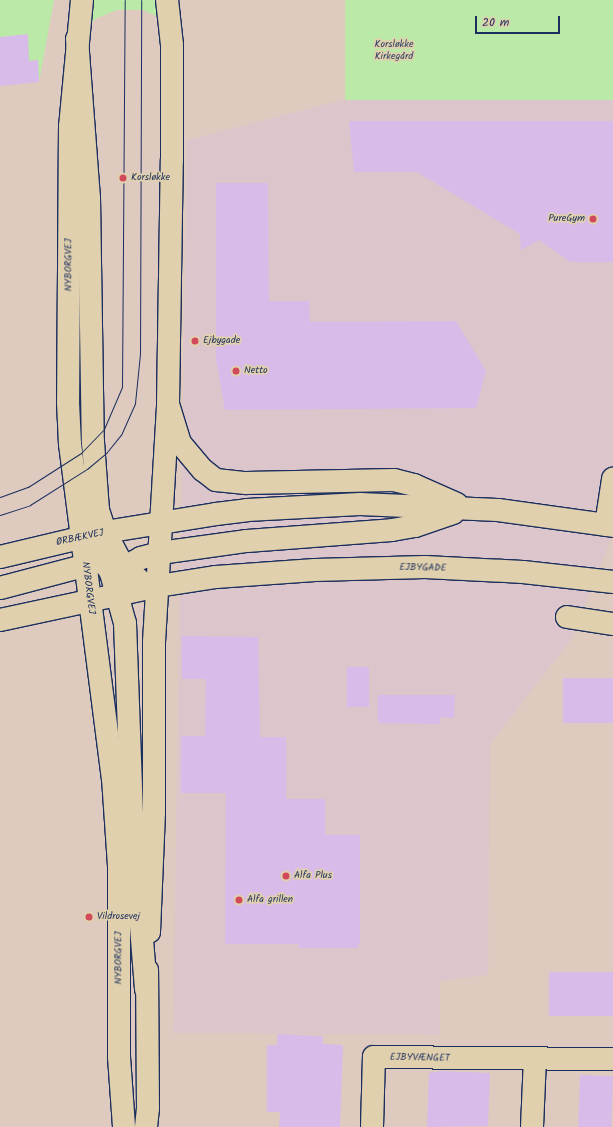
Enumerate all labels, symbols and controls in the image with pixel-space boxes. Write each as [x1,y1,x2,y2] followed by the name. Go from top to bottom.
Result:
[477,8,562,34] scale bar
[482,13,509,32] text: 20 m
[375,38,413,62] park label: Korsløkke Kirkegård
[131,172,170,184] place label: Korsløkke
[118,173,128,183] marker: Korsløkke
[548,213,585,225] place label: PureGym
[588,214,598,224] marker: PureGym
[63,239,75,291] street label: NYBORGVEJ
[203,335,240,347] place label: Ejbygade
[190,336,200,346] marker: Ejbygade
[244,365,268,377] place label: Netto
[231,366,241,376] marker: Netto
[55,527,105,549] street label: ØRBÆKVEJ
[79,561,97,615] street label: NYBORGVEJ
[399,562,447,574] street label: EJBYGADE
[294,870,332,882] place label: Alfa Plus
[281,871,291,881] marker: Alfa Plus
[247,894,293,906] place label: Alfa grillen
[234,895,244,905] marker: Alfa grillen
[97,911,140,923] place label: Vildrosevej
[84,912,94,922] marker: Vildrosevej
[113,932,125,984] street label: NYBORGVEJ
[390,1051,450,1065] street label: EJBYVÆNGET

